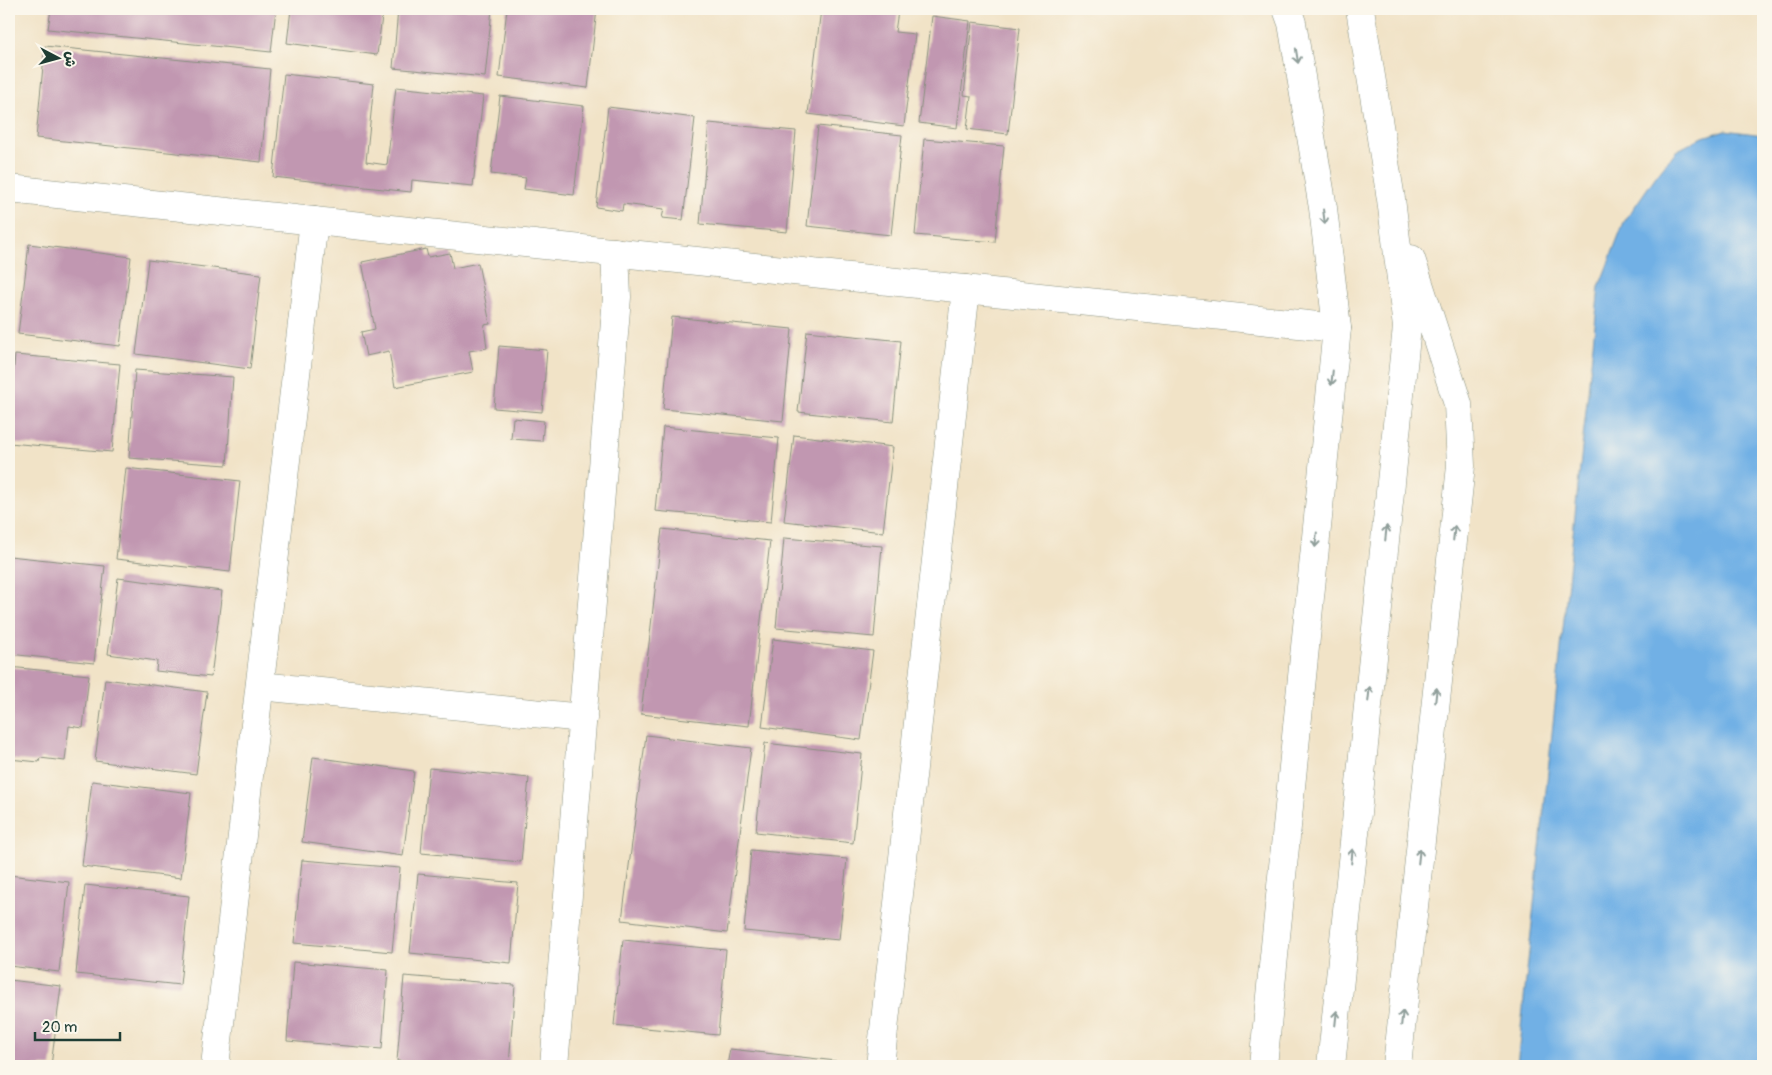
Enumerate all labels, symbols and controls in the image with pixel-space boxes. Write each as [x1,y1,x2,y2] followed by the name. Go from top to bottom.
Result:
[32,32,82,82] north arrow
[1293,48,1303,64] one-way arrow
[61,51,80,68] text: ش
[1319,208,1329,224] one-way arrow
[1327,370,1337,386] one-way arrow
[1381,525,1390,541] one-way arrow
[1449,525,1459,541] one-way arrow
[1311,531,1321,547] one-way arrow
[1364,687,1374,703] one-way arrow
[1431,687,1441,703] one-way arrow
[1348,848,1357,864] one-way arrow
[1414,848,1424,864] one-way arrow
[35,1010,120,1042] scale bar
[1331,1010,1341,1026] one-way arrow
[1397,1010,1407,1026] one-way arrow
[42,1018,77,1037] text: 20 m

